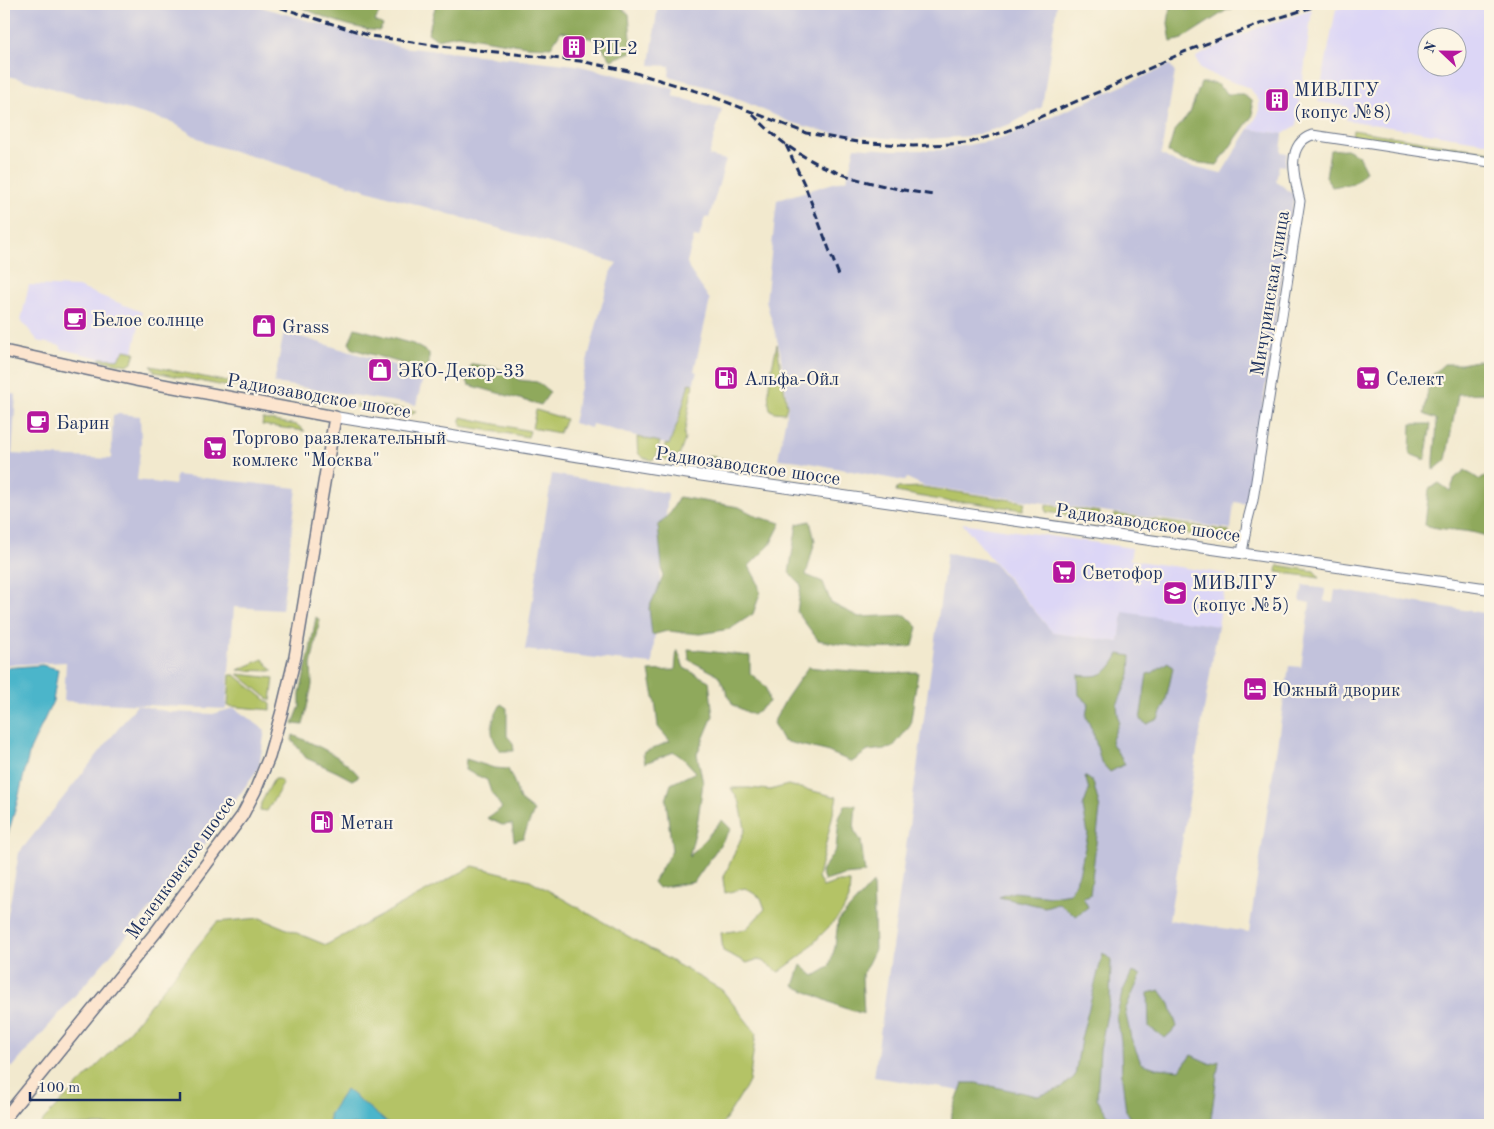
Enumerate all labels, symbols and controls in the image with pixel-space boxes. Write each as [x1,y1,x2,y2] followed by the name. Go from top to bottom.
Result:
[1416,28,1466,78] north arrow
[561,34,587,60] building icon: РП-2
[592,40,638,59] place label: РП-2
[1422,40,1439,55] text: N
[1294,82,1392,123] place label: МИВЛГУ (копус №8)
[1264,87,1290,113] building icon: МИВЛГУ (копус №8)
[1249,209,1294,377] street label: Мичуринская улица
[62,306,88,332] cafe icon: Белое солнце
[92,312,204,331] place label: Белое солнце
[251,313,277,339] shop icon: Grass
[282,319,329,338] place label: Grass
[367,357,393,383] shop icon: ЭКО-Декор-33
[398,363,525,382] place label: ЭКО-Декор-33
[713,365,739,391] fuel station icon: Альфа-Ойл
[1355,365,1381,391] supermarket icon: Селект
[744,371,839,390] place label: Альфа-Ойл
[1386,371,1444,390] place label: Селект
[225,372,412,423] street label: Радиозаводское шоссе
[25,409,51,435] cafe icon: Барин
[56,415,109,434] place label: Барин
[232,430,446,471] place label: Торгово развлекательный комлекс "Москва"
[202,435,228,461] supermarket icon: Торгово развлекательный комлекс "Москва"
[654,445,841,490] street label: Радиозаводское шоссе
[1054,502,1241,547] street label: Радиозаводское шоссе
[1051,559,1077,585] supermarket icon: Светофор
[1082,565,1163,584] place label: Светофор
[1192,575,1290,616] place label: МИВЛГУ (копус №5)
[1162,580,1188,606] school or university icon: МИВЛГУ (копус №5)
[1242,676,1268,702] hotel icon: Южный дворик
[1272,682,1401,701] place label: Южный дворик
[124,793,240,944] street label: Меленковское шоссе
[309,809,335,835] fuel station icon: Метан
[340,815,393,834] place label: Метан
[30,1069,180,1101] scale bar
[38,1081,80,1096] text: 100 m

